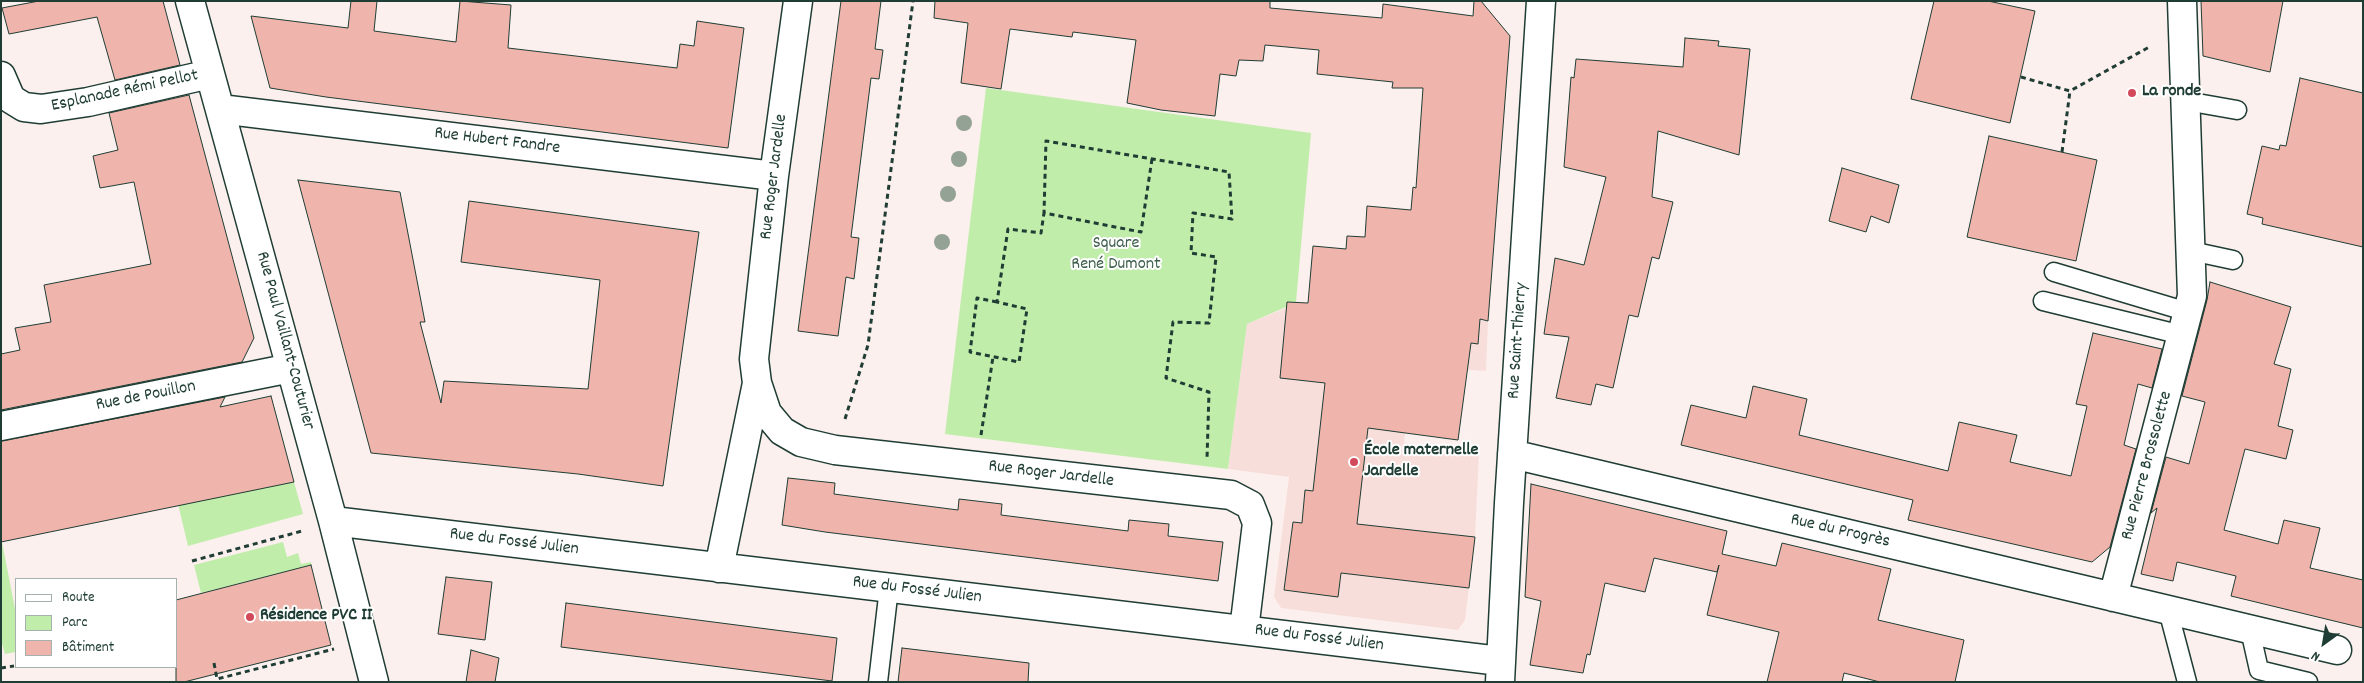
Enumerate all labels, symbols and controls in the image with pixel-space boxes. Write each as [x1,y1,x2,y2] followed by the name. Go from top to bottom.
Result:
[50,66,200,118] street label: Esplanade Rémi Pellot
[2142,82,2201,104] place label: La ronde
[2126,87,2138,99] marker: La ronde
[757,113,793,241] street label: Rue Roger Jardelle
[433,124,561,160] street label: Rue Hubert Fandre
[1071,234,1161,276] park label: Square René Dumont
[250,250,318,432] street label: Rue Paul Vaillant-Couturier
[1504,282,1534,400] street label: Rue Saint-Thierry
[94,377,198,417] street label: Rue de Pouillon
[2118,389,2178,543] street label: Rue Pierre Brossolette
[1364,441,1479,484] place label: École maternelle Jardelle
[1348,456,1360,468] marker: École maternelle Jardelle
[987,457,1115,493] street label: Rue Roger Jardelle
[1788,510,1892,554] street label: Rue du Progrès
[448,524,580,562] street label: Rue du Fossé Julien
[851,572,983,610] street label: Rue du Fossé Julien
[15,578,178,668] legend
[62,587,95,609] text: Route
[260,606,372,628] place label: Résidence PVC II
[244,611,256,623] marker: Résidence PVC II
[62,612,87,634] text: Parc
[2299,618,2349,668] north arrow
[1253,620,1385,658] street label: Rue du Fossé Julien
[62,637,114,659] text: Bâtiment
[2308,645,2324,666] text: N

